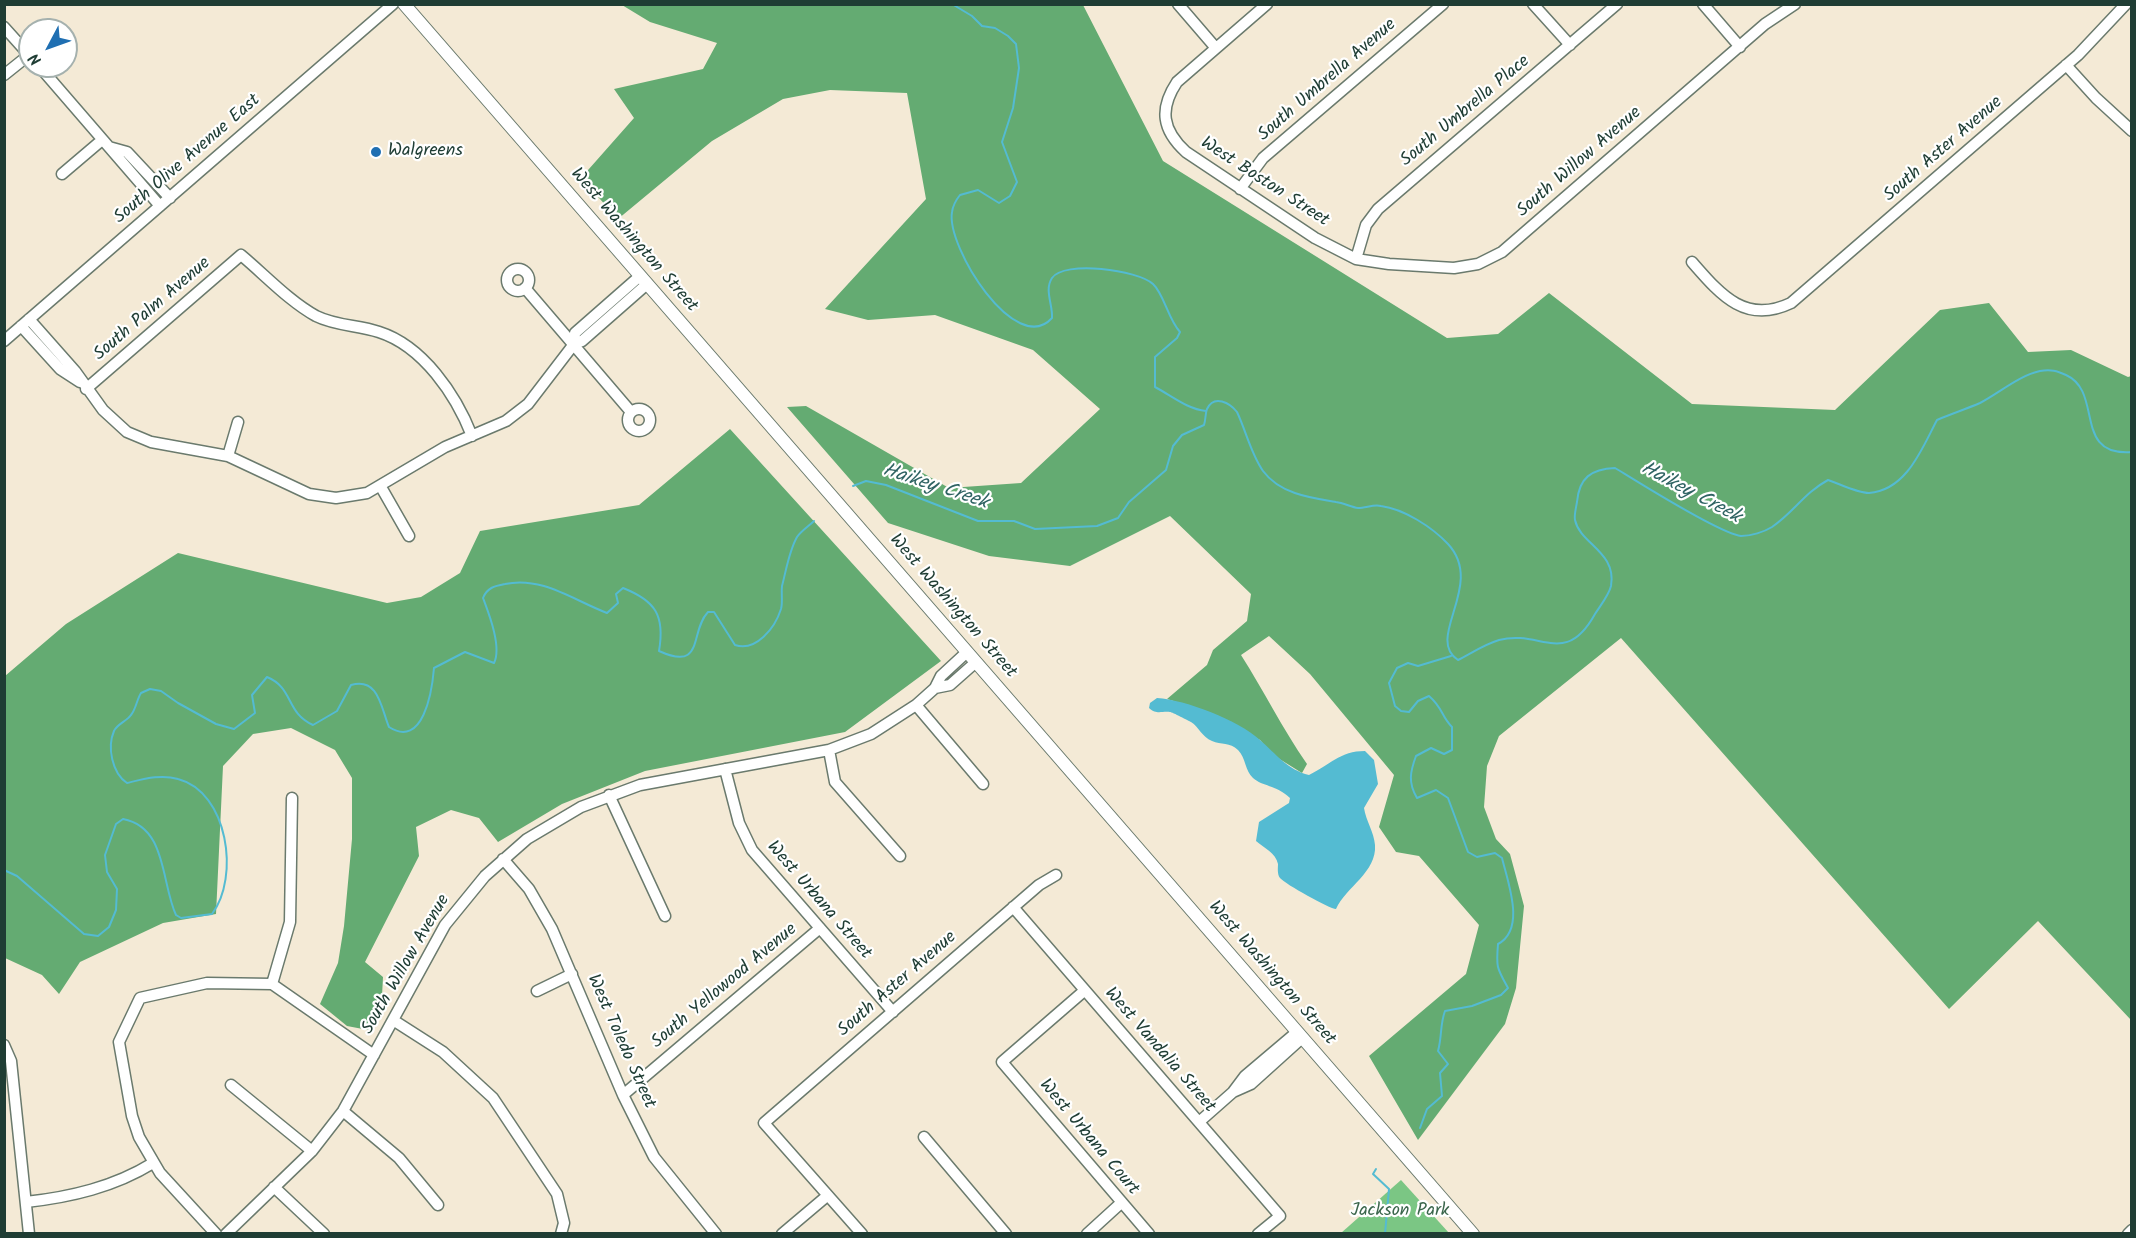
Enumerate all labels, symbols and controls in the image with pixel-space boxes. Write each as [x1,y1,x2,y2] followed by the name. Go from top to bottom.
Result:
[1254,15,1402,147] street label: South Umbrella Avenue
[18,18,78,78] north arrow
[23,47,48,71] text: N
[1397,52,1535,172] street label: South Umbrella Place
[110,91,266,229] street label: South Olive Avenue East
[1880,93,2008,207] street label: South Aster Avenue
[1513,103,1647,223] street label: South Willow Avenue
[1196,133,1332,233] street label: West Boston Street
[388,141,463,163] place label: Walgreens
[369,145,383,159] marker: Walgreens
[565,165,701,317] street label: West Washington Street
[90,254,216,366] street label: South Palm Avenue
[1636,458,1744,530] water label: Haikey Creek
[879,460,991,516] water label: Haikey Creek
[884,531,1020,683] street label: West Washington Street
[761,837,875,965] street label: West Urbana Street
[358,891,456,1039] street label: South Willow Avenue
[1203,898,1339,1050] street label: West Washington Street
[648,920,802,1054] street label: South Yellowood Avenue
[834,928,962,1042] street label: South Aster Avenue
[581,972,659,1112] street label: West Toledo Street
[1099,984,1219,1118] street label: West Vandalia Street
[1033,1076,1143,1200] street label: West Urbana Court
[1351,1201,1449,1223] park label: Jackson Park

